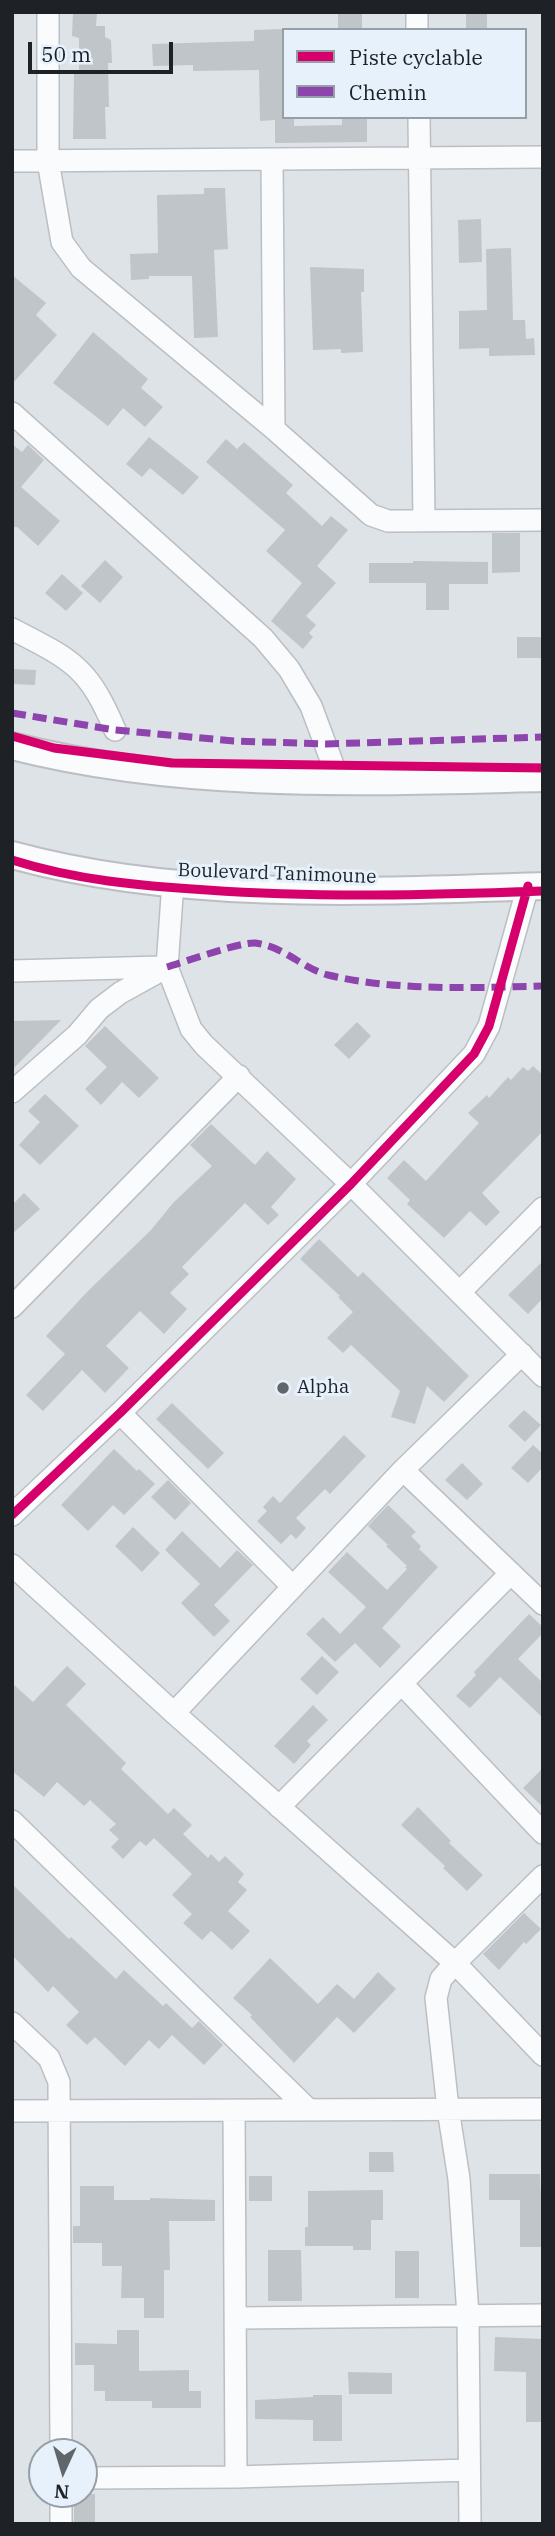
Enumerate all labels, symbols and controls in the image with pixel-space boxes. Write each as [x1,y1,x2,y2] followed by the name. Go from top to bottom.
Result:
[32,28,177,72] scale bar
[282,28,527,119] legend
[41,40,91,68] text: 50 m
[349,43,483,71] text: Piste cyclable
[349,78,427,106] text: Chemin
[177,859,377,889] street label: Boulevard Tanimoune
[297,1377,349,1399] place label: Alpha
[275,1380,291,1396] marker: Alpha
[28,2438,98,2508] north arrow
[53,2479,70,2504] text: N

